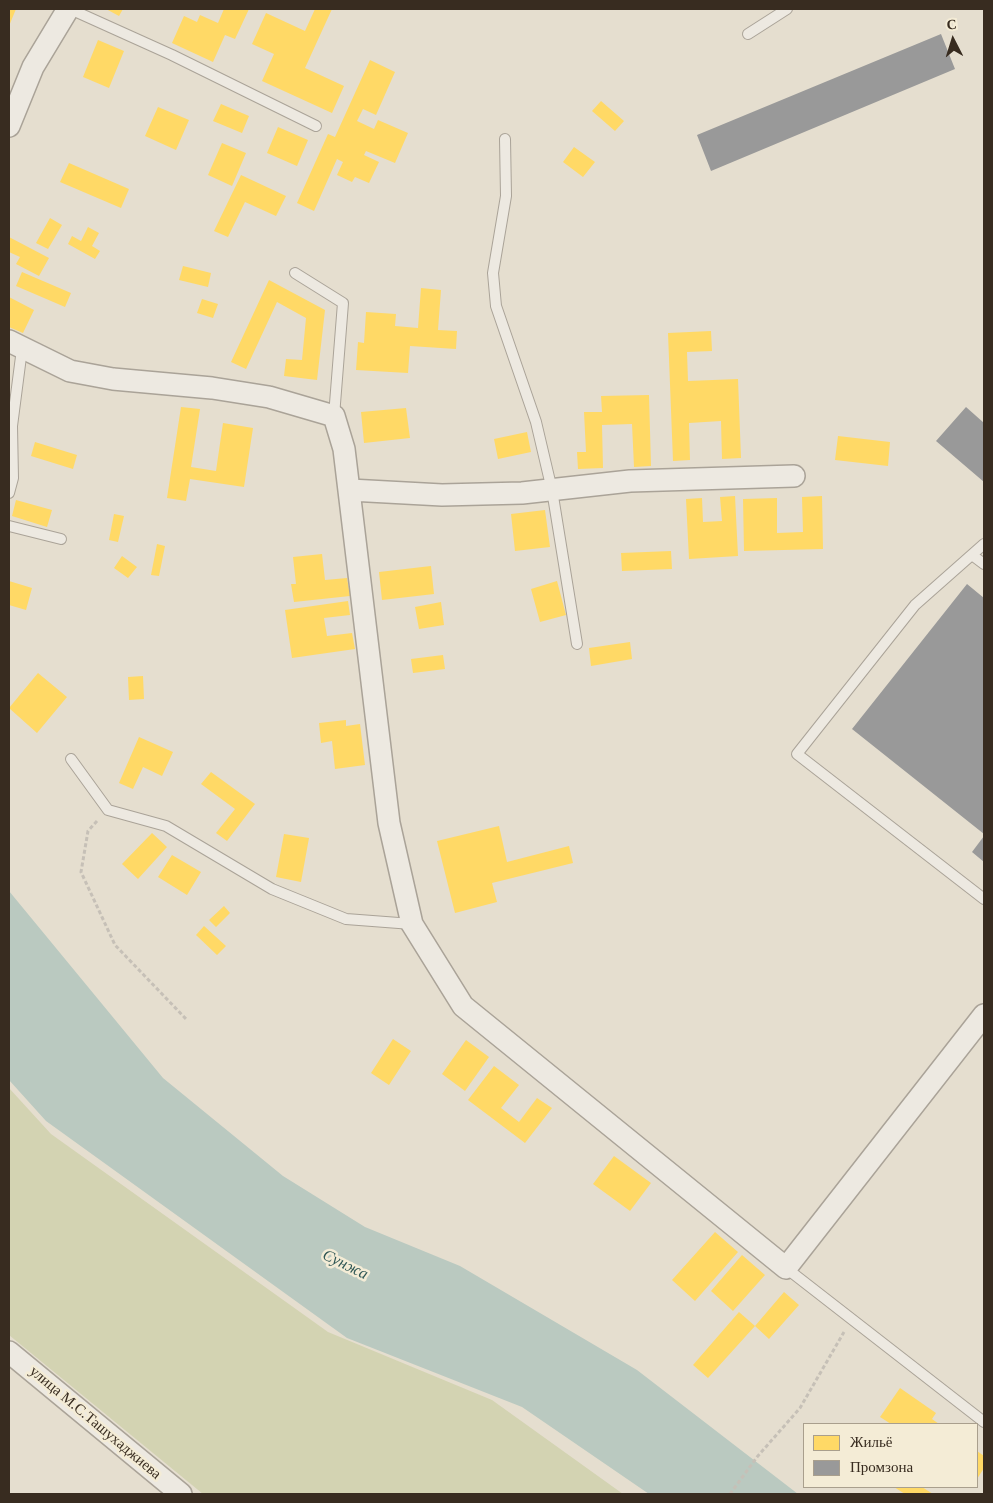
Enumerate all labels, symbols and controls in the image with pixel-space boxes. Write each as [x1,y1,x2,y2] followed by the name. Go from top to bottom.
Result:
[928,15,978,65] north arrow
[946,17,957,32] text: С
[319,1246,371,1284] water label: Сунжа
[26,1363,164,1483] street label: улица М.С.Ташухаджиева
[803,1423,978,1488] legend
[850,1434,892,1450] text: Жильё
[850,1459,913,1475] text: Промзона

